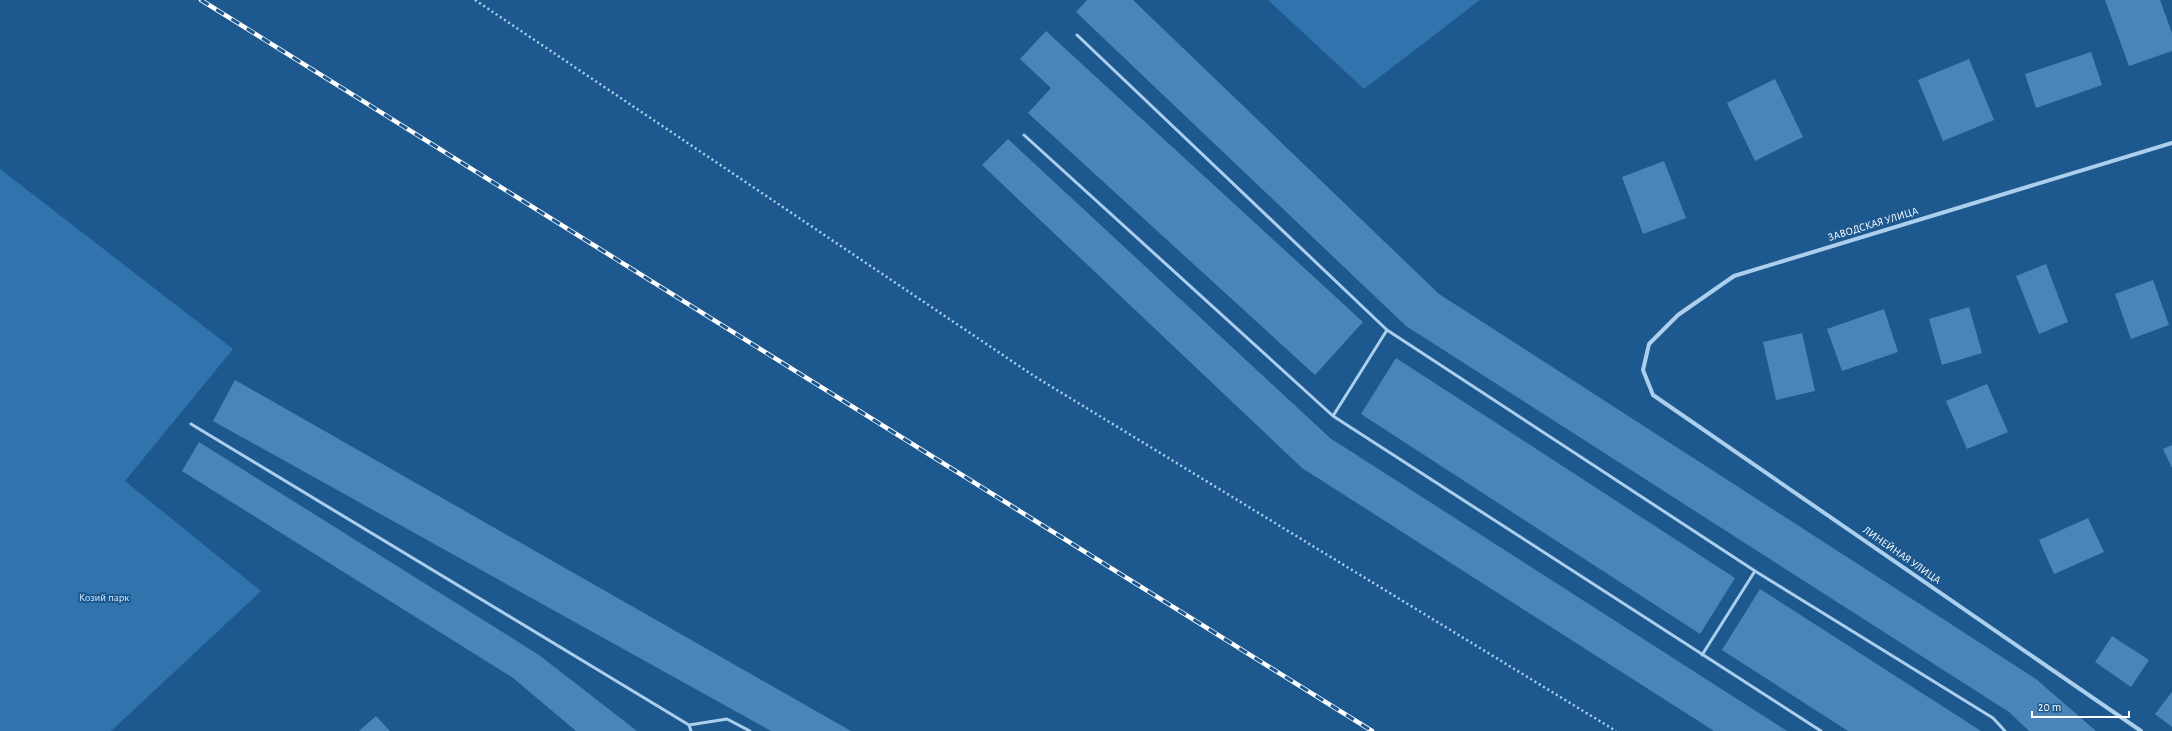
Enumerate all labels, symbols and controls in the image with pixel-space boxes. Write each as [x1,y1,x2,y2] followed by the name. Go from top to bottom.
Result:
[1827,205,1920,243] street label: ЗАВОДСКАЯ УЛИЦА
[1861,524,1943,586] street label: ЛИНЕЙНАЯ УЛИЦА
[79,592,129,603] park label: Козий парк
[2032,693,2129,719] scale bar
[2038,701,2061,713] text: 20 m

